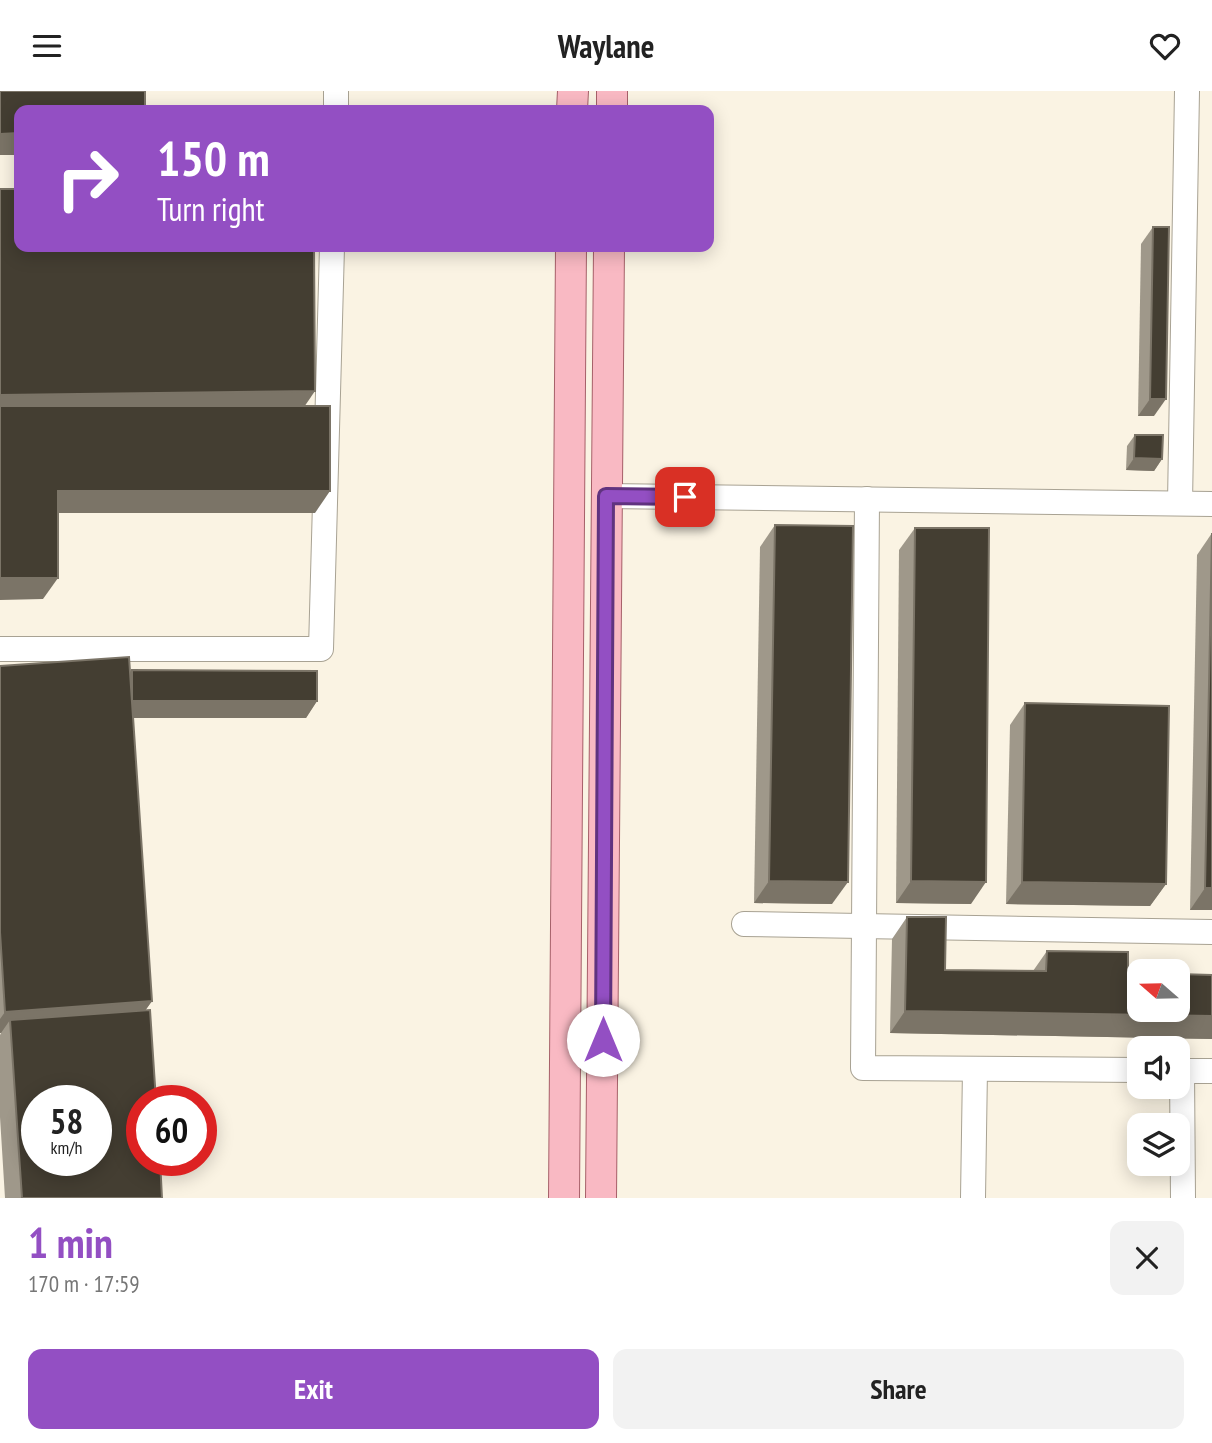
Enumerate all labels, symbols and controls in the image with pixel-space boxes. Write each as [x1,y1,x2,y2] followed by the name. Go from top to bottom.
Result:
[558,25,654,67] text: Waylane
[28,27,66,65] icon: menu
[1146,27,1184,65] icon: heart
[157,126,270,190] text: 150 m
[42,133,133,224] icon: right
[157,188,265,230] text: Turn right
[655,467,715,527] pin
[666,478,704,516] icon: arrive
[1127,959,1190,1022] north arrow
[1127,959,1190,1176] map controls
[566,1003,640,1077] position arrow
[1127,1036,1190,1099] button: sound
[126,1085,217,1176] speed limit sign: 60
[50,1098,83,1144] text: 58
[1127,1113,1190,1176] button: layers
[51,1136,82,1159] text: km/h
[28,1215,113,1270] text: 1 min
[1110,1221,1184,1295] button: close
[28,1269,140,1298] text: 170 m · 17:59
[28,1349,599,1429] button: Exit
[613,1349,1184,1429] button: Share

